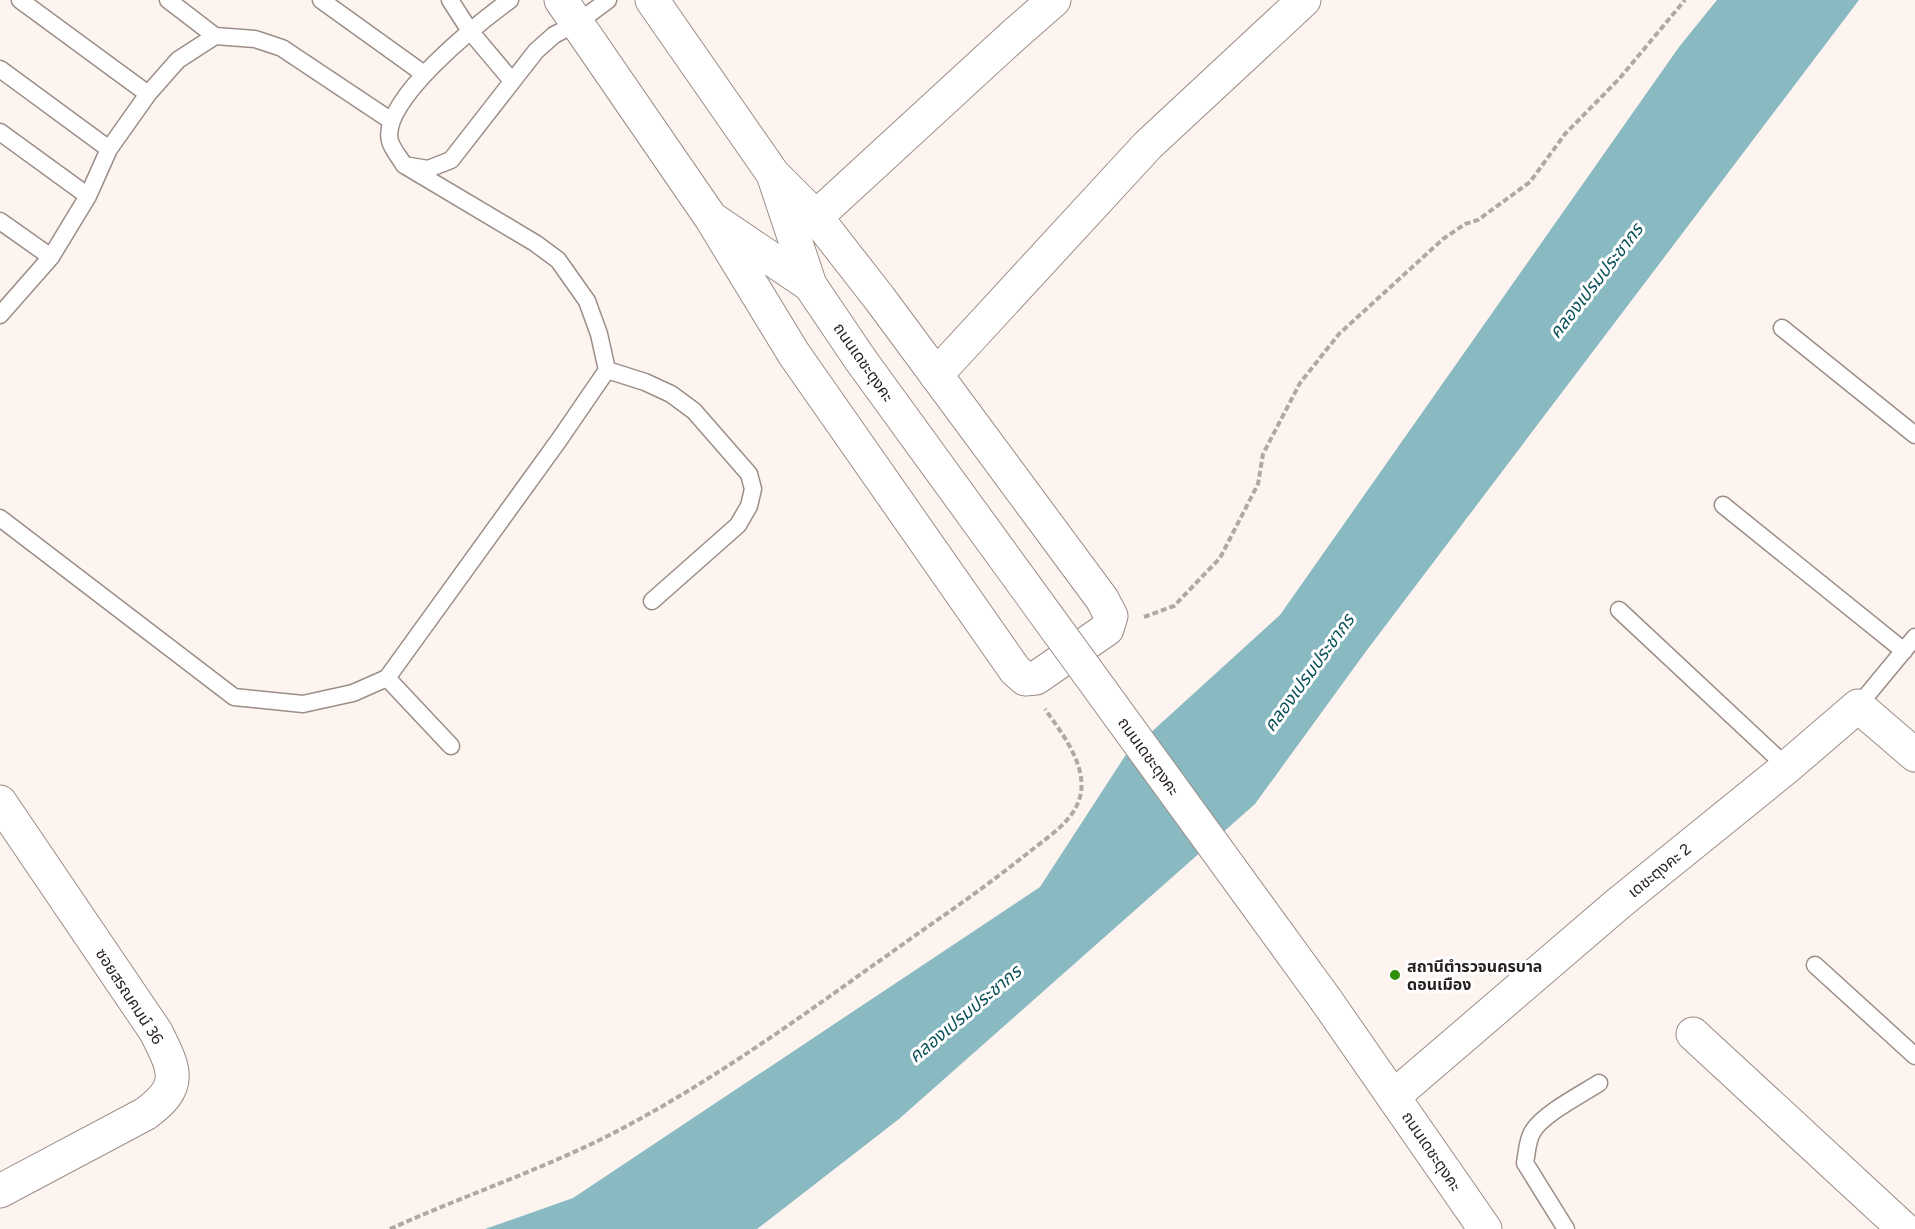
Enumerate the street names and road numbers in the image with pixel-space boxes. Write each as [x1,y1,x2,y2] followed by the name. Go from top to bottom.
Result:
[829,319,898,405] street label: ถนนเดชะตุงคะ
[1114,714,1183,799] street label: ถนนเดชะตุงคะ
[1624,839,1695,902] street label: เดชะตุงคะ 2
[92,945,168,1048] street label: ซอยสรณคมน์ 36
[1398,1108,1465,1195] street label: ถนนเดชะตุงคะ

